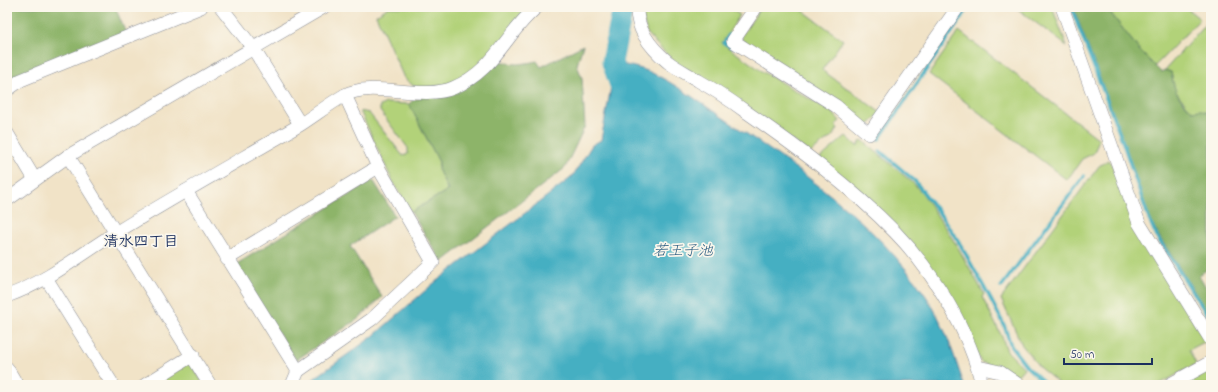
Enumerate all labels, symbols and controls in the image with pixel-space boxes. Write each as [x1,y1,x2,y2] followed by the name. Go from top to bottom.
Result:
[103,231,179,253] district label: 清水四丁目
[653,240,714,262] water label: 若王子池
[1064,340,1152,366] scale bar
[1070,346,1094,364] text: 50 m

